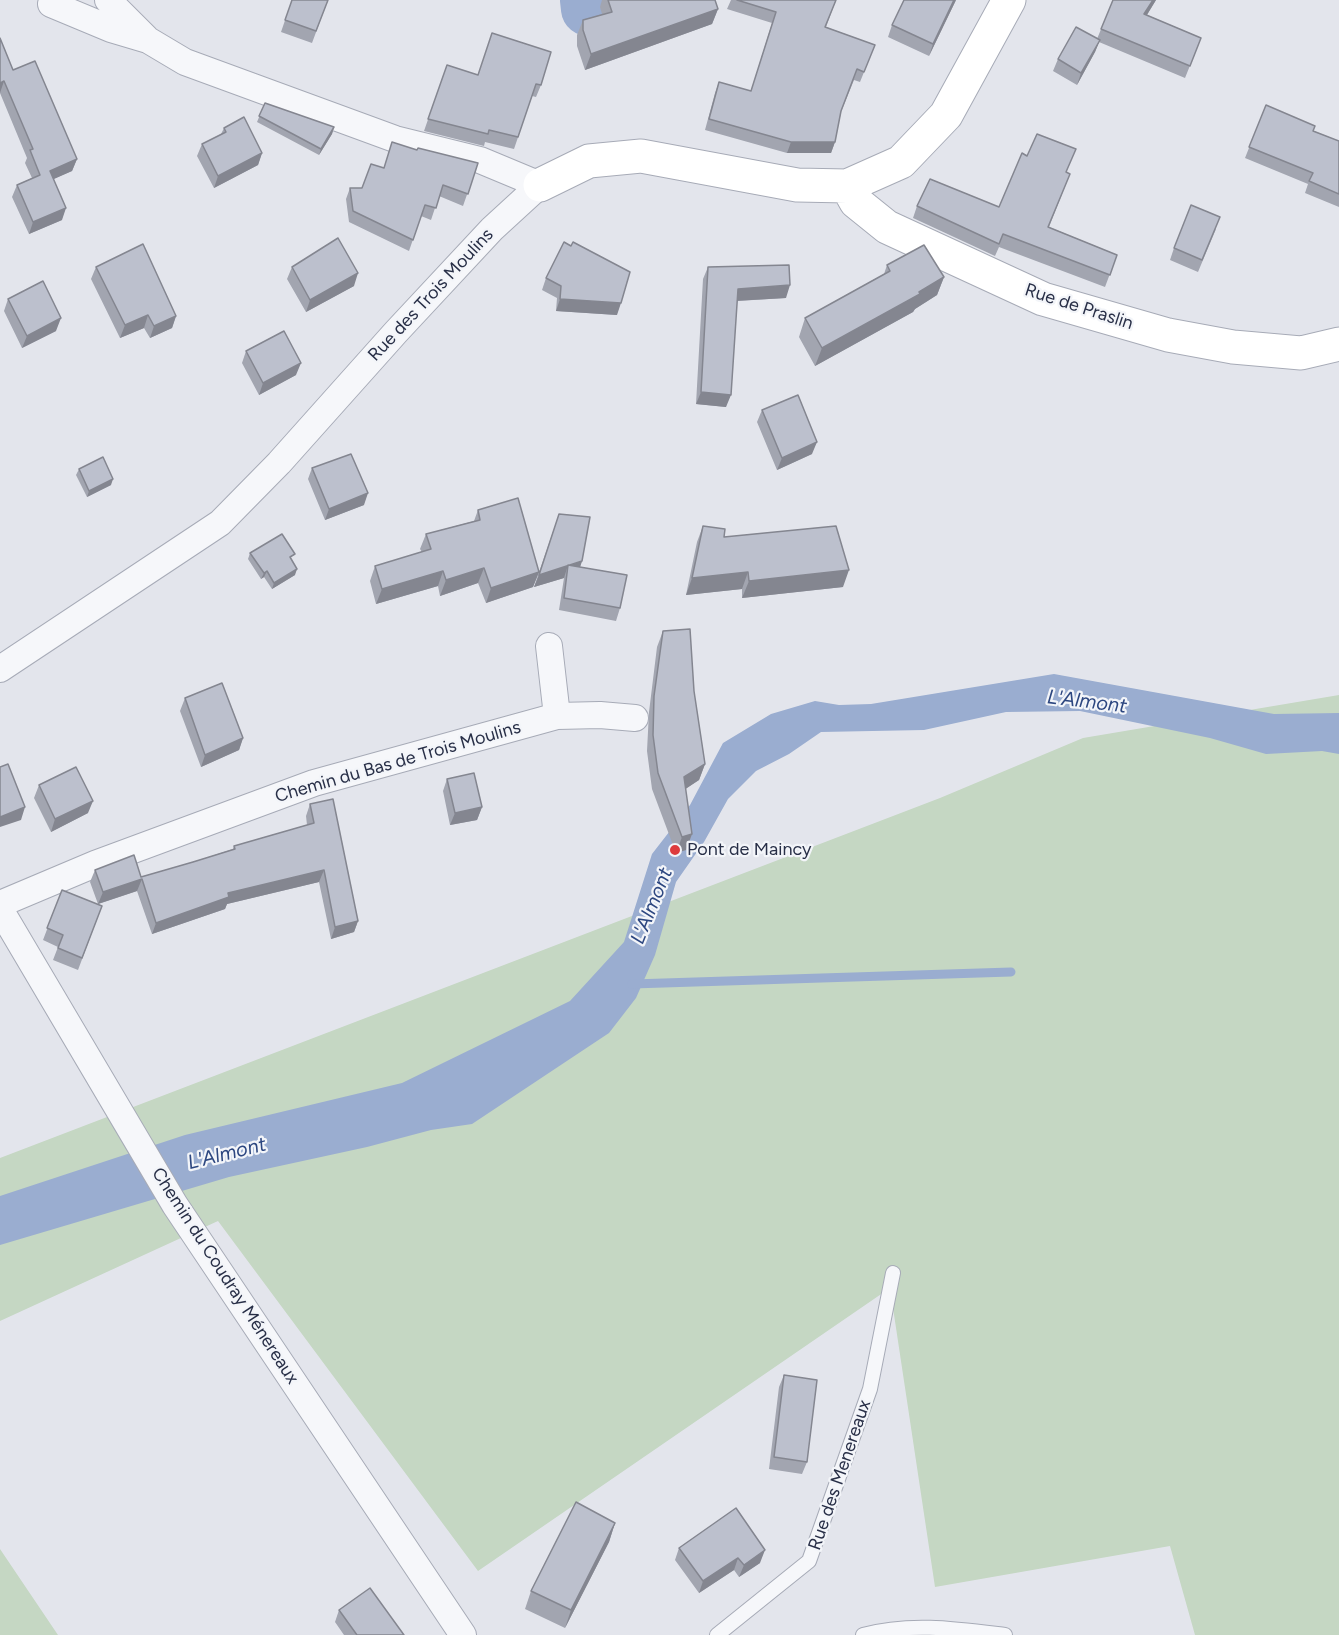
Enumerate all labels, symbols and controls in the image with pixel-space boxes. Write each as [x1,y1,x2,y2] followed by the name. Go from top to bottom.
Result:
[364,224,498,366] street label: Rue des Trois Moulins
[1022,279,1136,335] street label: Rue de Praslin
[1046,685,1128,719] water label: L'Almont
[273,717,523,807] street label: Chemin du Bas de Trois Moulins
[687,839,811,861] place label: Pont de Maincy
[668,843,682,857] marker: Pont de Maincy
[626,864,678,948] water label: L'Almont
[185,1133,269,1175] water label: L'Almont
[147,1164,303,1388] street label: Chemin du Coudray Ménereaux
[804,1397,876,1553] street label: Rue des Menereaux

